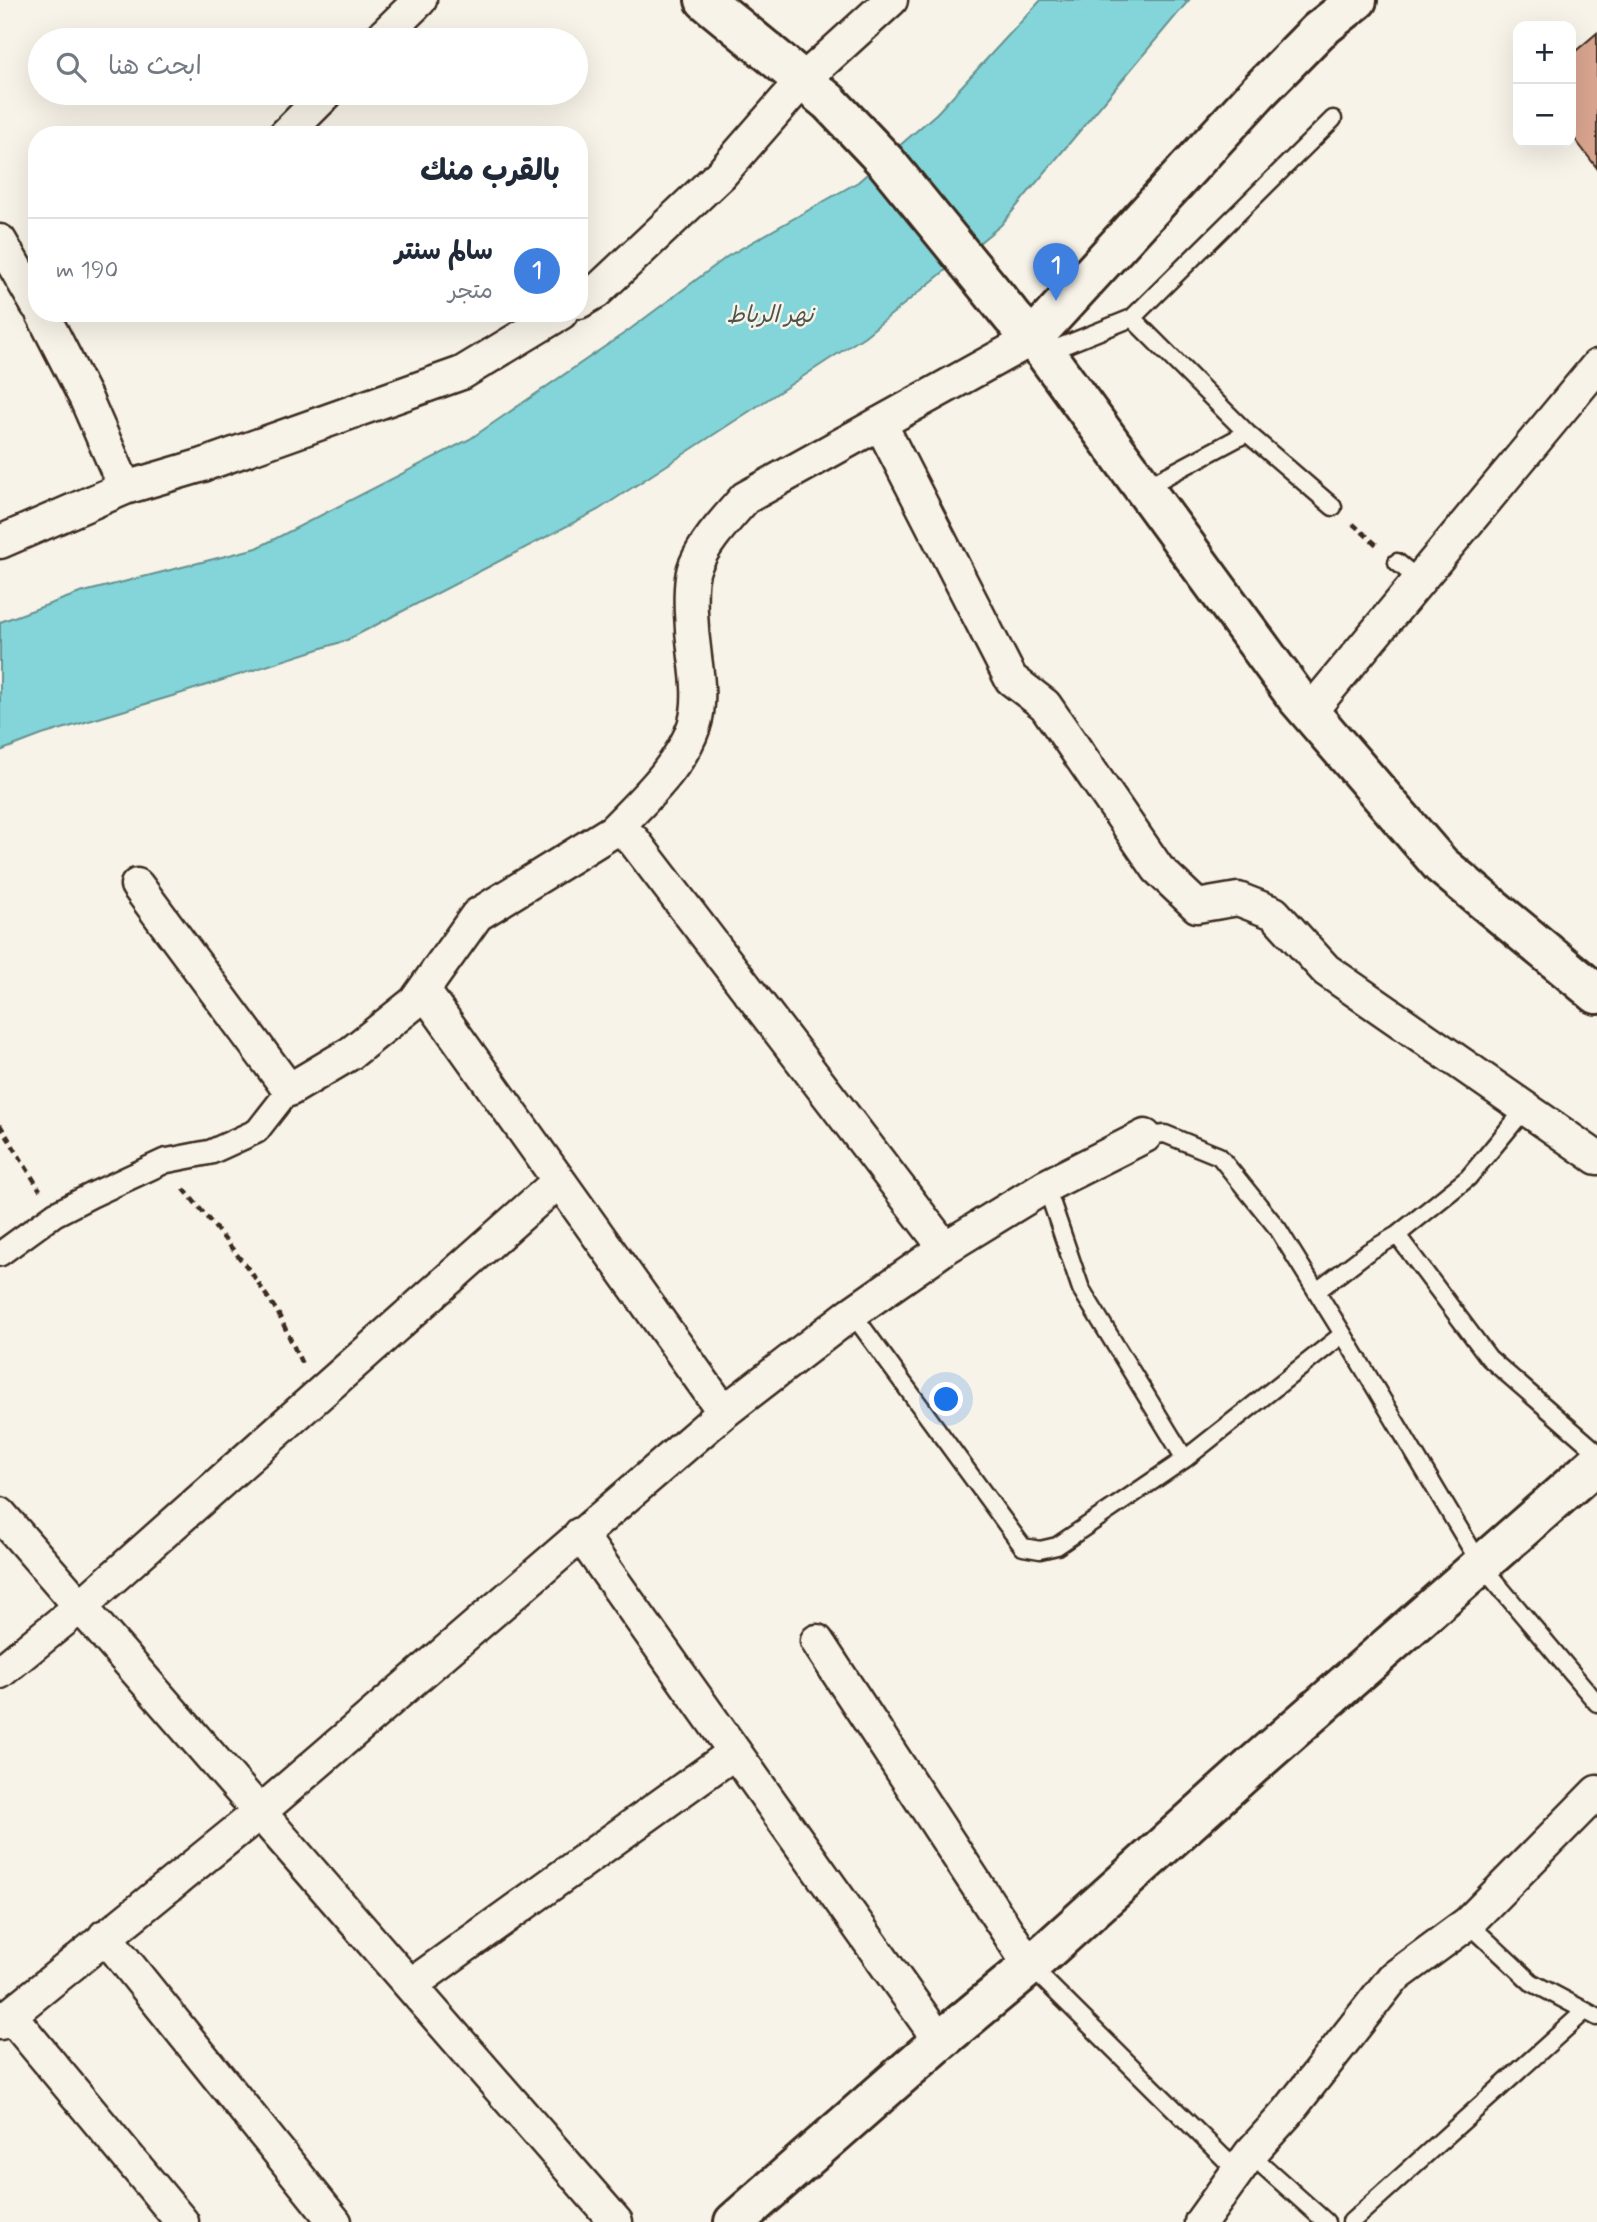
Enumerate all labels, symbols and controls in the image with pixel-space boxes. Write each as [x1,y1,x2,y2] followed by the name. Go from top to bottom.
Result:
[1513,21,1576,147] map controls
[1513,21,1576,84] button: +
[28,28,588,105] search box
[52,48,90,86] icon: search
[108,50,202,84] text: ابحث هنا
[1513,84,1576,147] button: −
[420,152,560,191] text: بالقرب منك
[395,235,493,269] text: سالم سنتر
[1033,243,1079,301] pin: 1
[56,256,118,286] text: 190 m
[532,256,542,286] text: 1
[448,277,493,307] text: متجر
[727,301,816,331] water label: نهر الرباط
[929,1382,963,1416] your location

